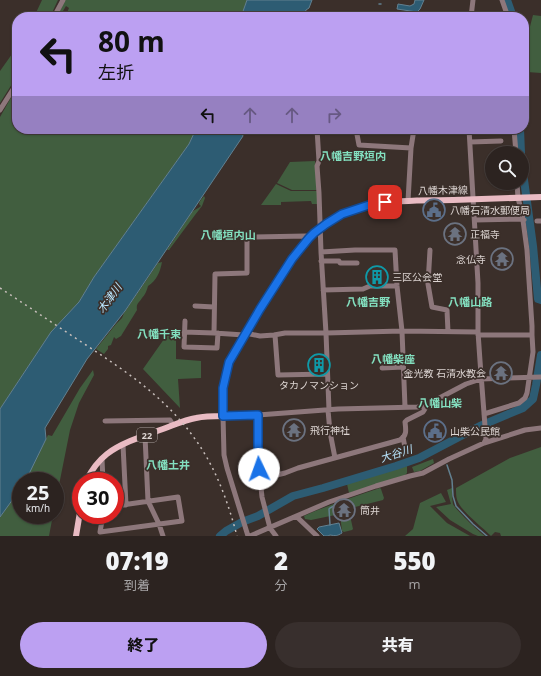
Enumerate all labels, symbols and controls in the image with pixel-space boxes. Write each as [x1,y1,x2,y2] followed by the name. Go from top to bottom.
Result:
[98,22,165,60] text: 80 m
[32,28,84,80] icon: left
[98,60,134,84] text: 左折
[197,104,219,126] icon: left
[239,104,261,126] icon: ahead
[281,104,303,126] icon: ahead
[323,104,345,126] icon: right
[485,146,529,190] map controls
[485,146,529,190] button: search
[320,148,386,163] district label: 八幡吉野垣内
[418,183,468,197] street label: 八幡木津線
[368,185,402,219] pin
[374,191,396,213] icon: arrive
[421,197,447,223] public building icon: 八幡石清水郵便局
[450,203,530,217] place label: 八幡石清水郵便局
[442,221,468,247] temple icon: 正福寺
[201,227,256,242] district label: 八幡垣内山
[470,227,500,241] place label: 正福寺
[489,246,515,272] temple icon: 念仏寺
[456,252,486,266] place label: 念仏寺
[364,264,390,290] building icon: 三区公会堂
[392,270,442,284] place label: 三区公会堂
[93,279,125,316] water label: 木津川
[346,294,391,309] district label: 八幡吉野
[448,294,493,309] district label: 八幡山路
[137,326,181,341] district label: 八幡千束
[371,351,415,366] district label: 八幡柴座
[306,352,332,378] building icon: タカノマンション
[488,360,514,386] temple icon: 金光教 石清水教会
[403,366,486,380] place label: 金光教 石清水教会
[279,378,359,392] place label: タカノマンション
[418,395,462,410] district label: 八幡山柴
[281,417,307,443] temple icon: 飛行神社
[422,418,448,444] public building icon: 山柴公民館
[310,423,350,437] place label: 飛行神社
[450,424,500,438] place label: 山柴公民館
[137,428,157,442] road number: 22
[378,441,415,465] water label: 大谷川
[238,448,280,490] position arrow
[146,457,190,472] district label: 八幡土井
[72,472,124,524] speed limit sign: 30
[27,479,49,506] text: 25
[331,497,357,523] temple icon: 筒井
[26,501,50,515] text: km/h
[360,503,380,517] place label: 筒井
[105,544,169,577] text: 07:19
[274,544,288,577] text: 2
[393,544,436,577] text: 550
[408,575,421,593] text: m
[124,576,150,594] text: 到着
[274,576,288,594] text: 分
[20,622,267,668] button: 終了
[275,622,521,668] button: 共有

